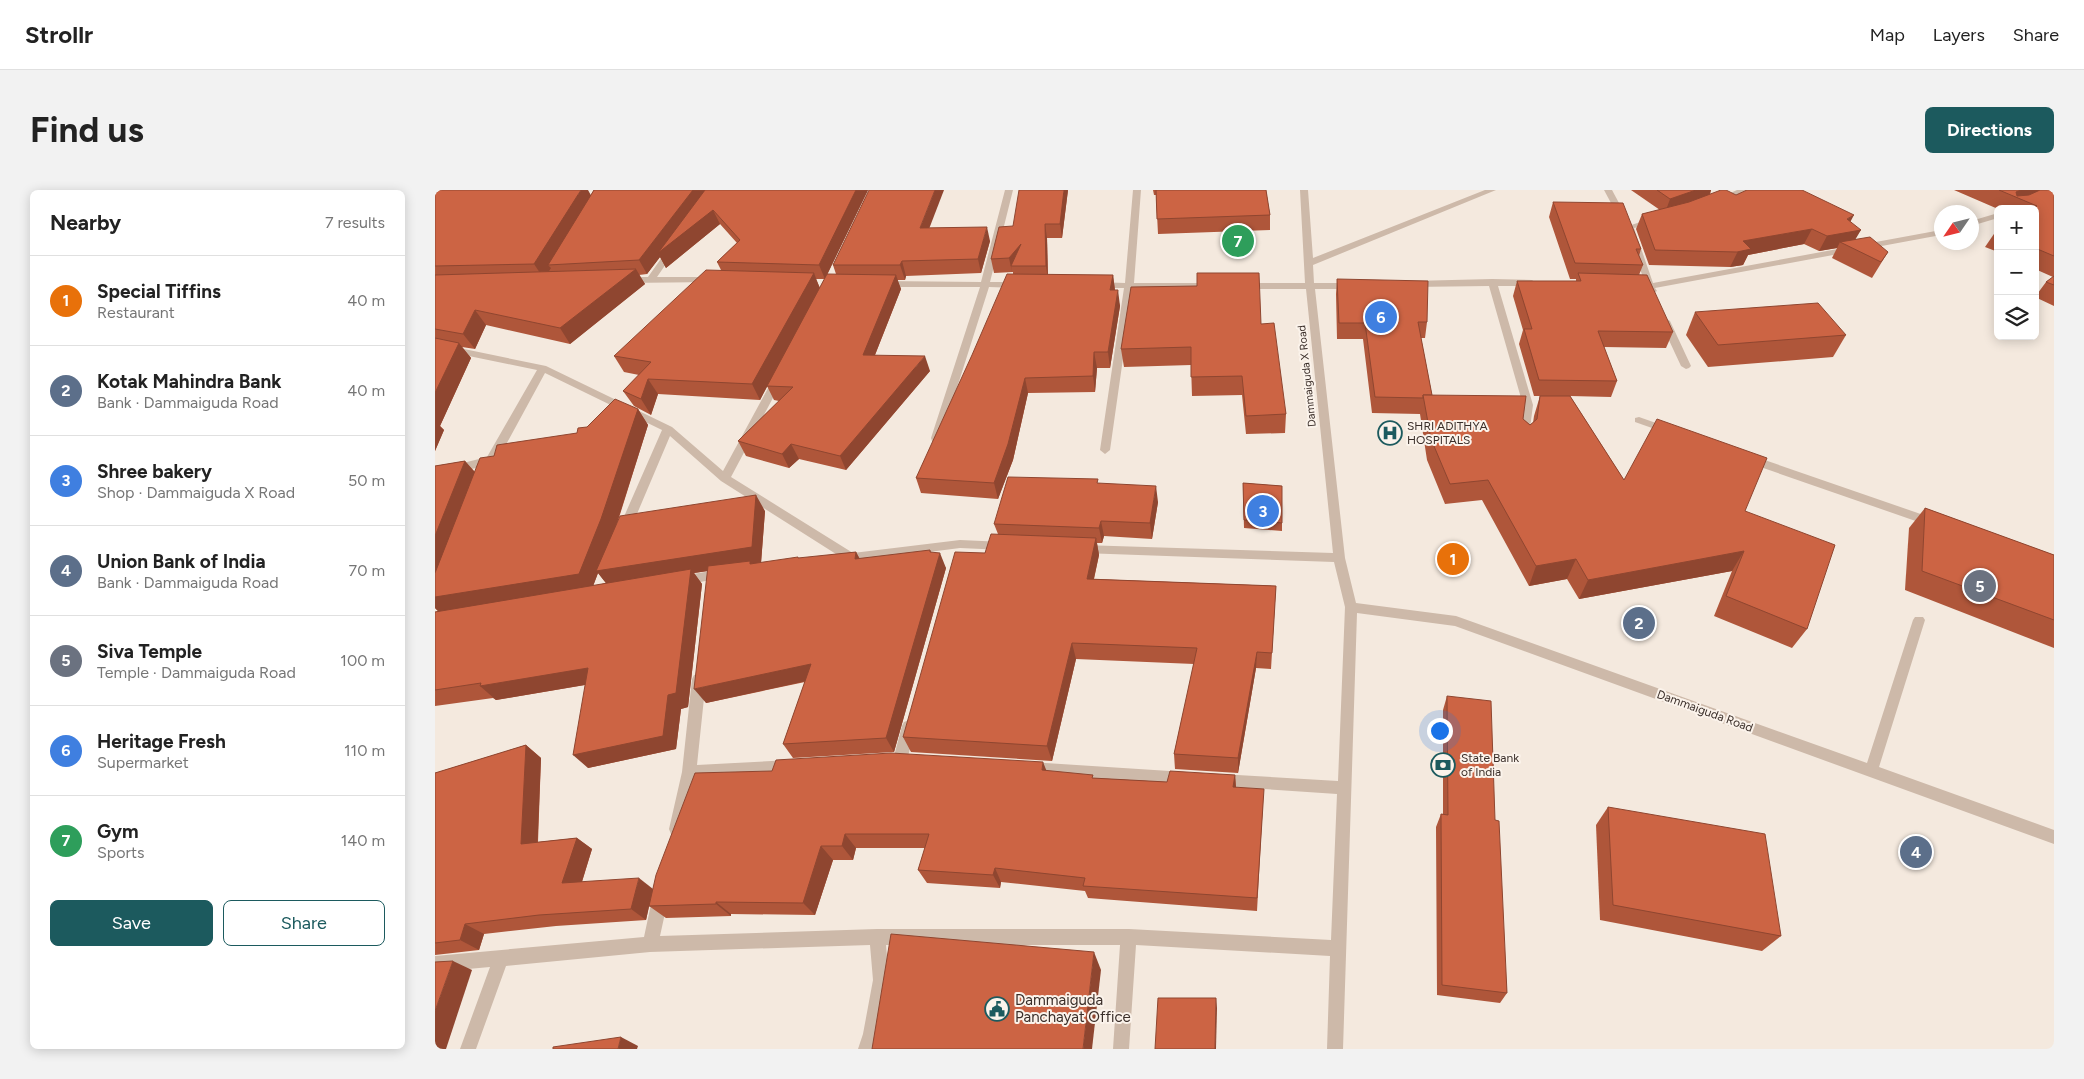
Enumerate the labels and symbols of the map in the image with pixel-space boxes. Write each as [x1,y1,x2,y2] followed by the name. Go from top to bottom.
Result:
[1934,205,1979,250] north arrow
[1222,222,1254,260] pin: 7
[1365,298,1397,336] pin: 6
[1295,324,1319,428] street label: Dammaiguda X Road
[1407,419,1488,447] place label: SHRI ADITHYA HOSPITALS
[1377,420,1403,446] hospital icon: SHRI ADITHYA HOSPITALS
[1247,492,1279,530] pin: 3
[1437,540,1469,578] pin: 1
[1964,567,1996,605] pin: 5
[1623,604,1655,642] pin: 2
[1655,687,1755,735] street label: Dammaiguda Road
[1427,718,1453,744] your location
[1461,751,1519,779] place label: State Bank of India
[1430,752,1456,778] bank icon: State Bank of India
[1900,833,1932,871] pin: 4
[1015,991,1131,1026] place label: Dammaiguda Panchayat Office
[984,996,1010,1022] public building icon: Dammaiguda Panchayat Office

